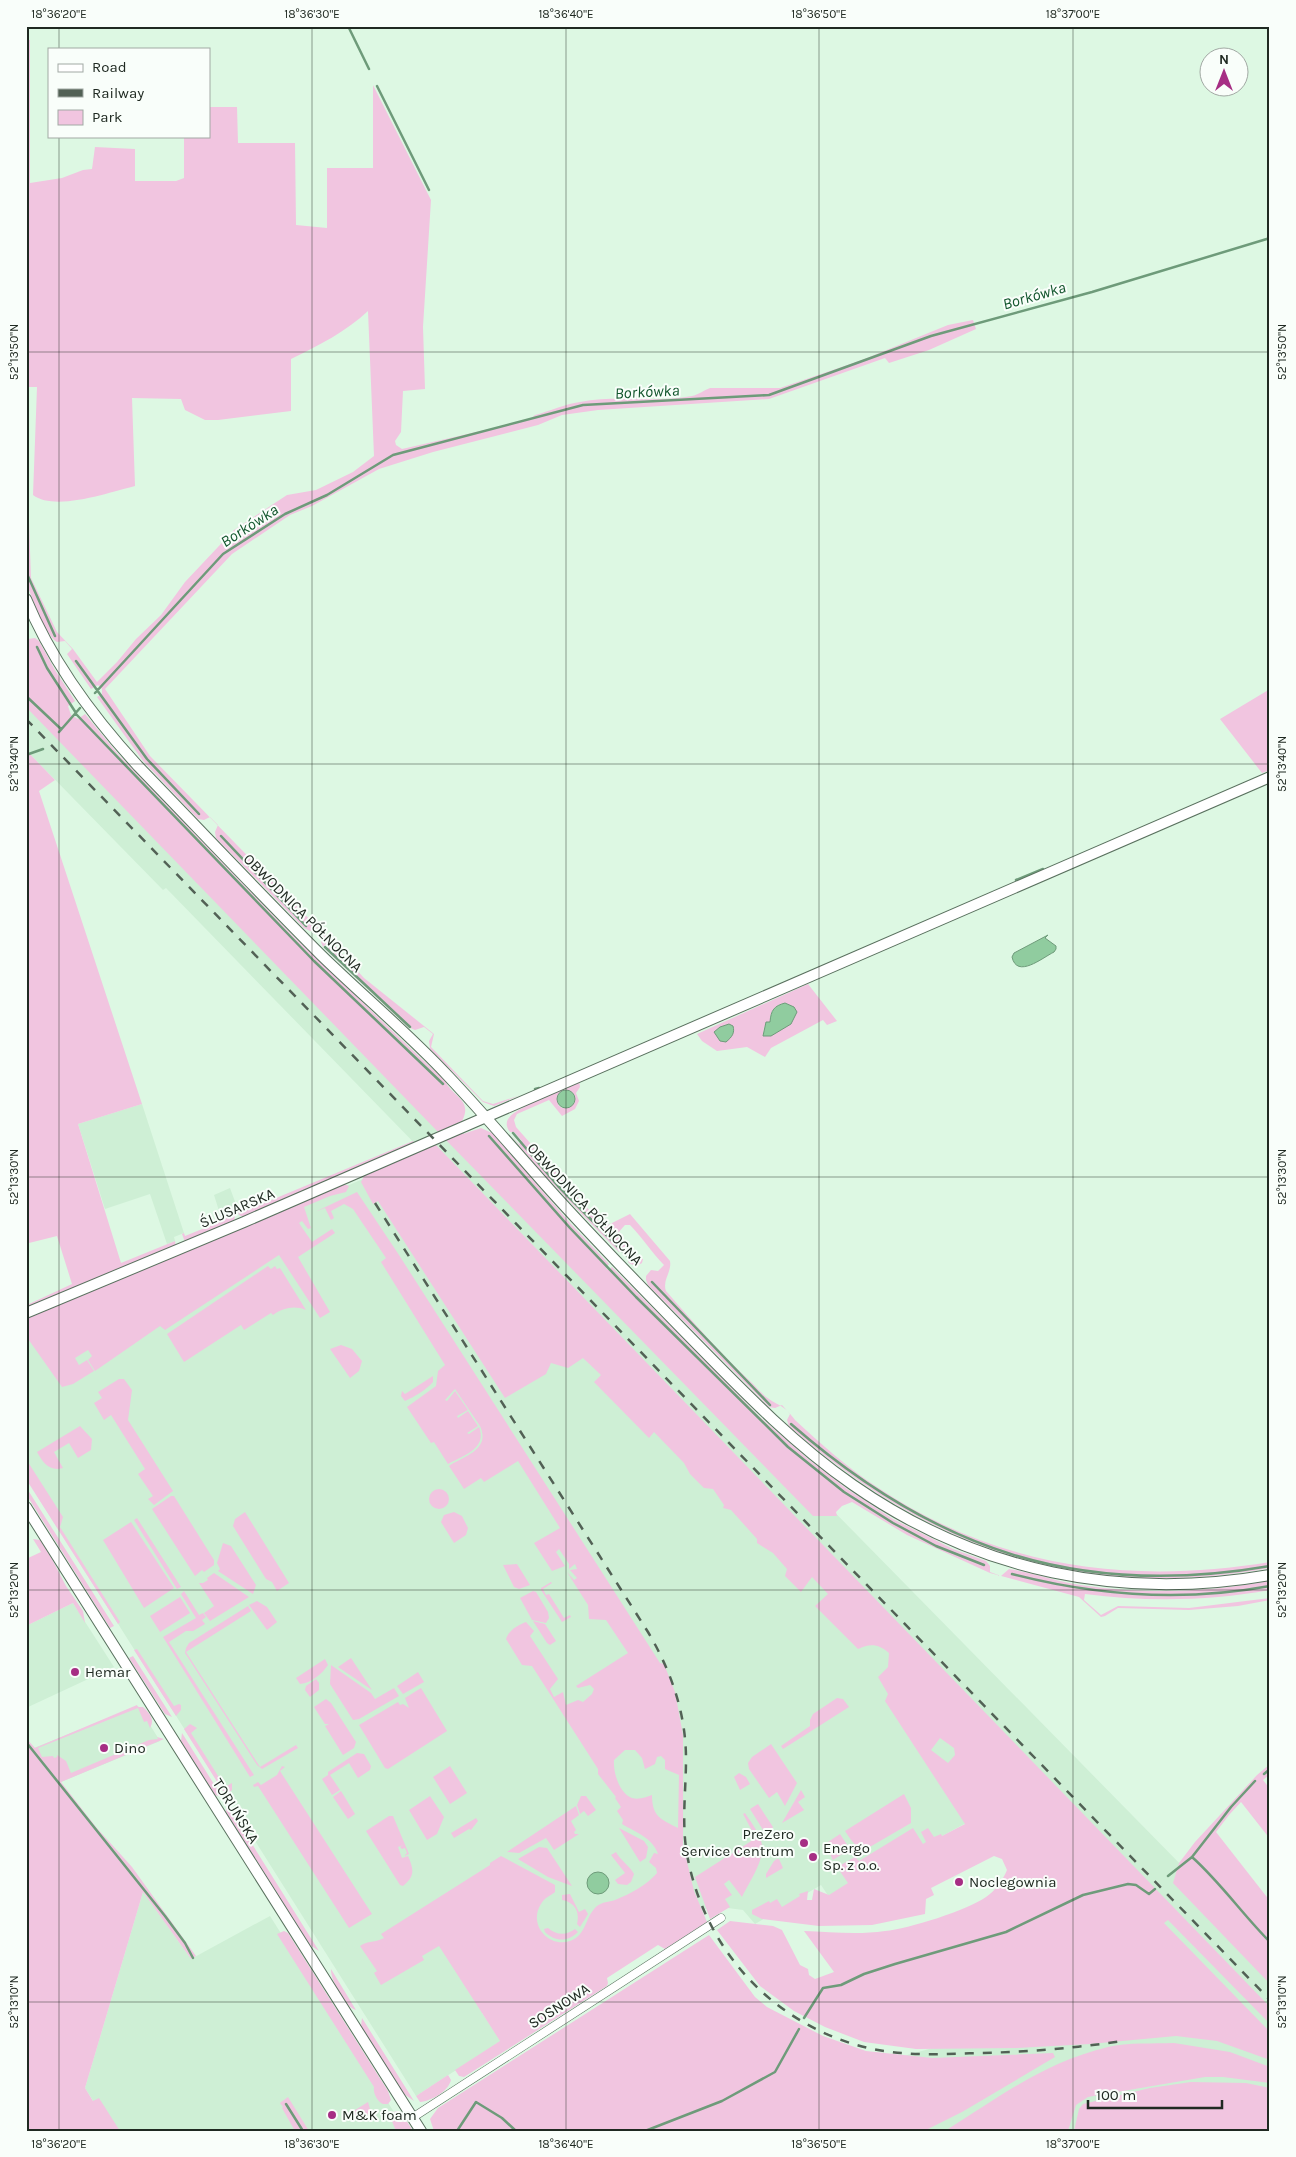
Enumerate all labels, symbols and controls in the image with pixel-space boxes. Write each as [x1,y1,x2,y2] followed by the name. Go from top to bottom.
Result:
[31,7,87,21] text: 18°36'20"E
[284,7,340,21] text: 18°36'30"E
[538,7,594,21] text: 18°36'40"E
[791,7,847,21] text: 18°36'50"E
[1046,7,1100,21] text: 18°37'00"E
[48,48,210,138] legend
[1198,48,1248,98] north arrow
[1219,51,1229,68] text: N
[92,58,127,76] text: Road
[92,84,144,102] text: Railway
[92,108,122,126] text: Park
[1000,277,1068,314] water label: Borkówka
[7,324,21,380] text: 52°13'50"N
[1275,324,1289,380] text: 52°13'50"N
[614,380,680,403] water label: Borkówka
[217,500,282,551] water label: Borkówka
[7,736,21,792] text: 52°13'40"N
[1275,736,1289,792] text: 52°13'40"N
[240,850,367,977] street label: OBWODNICA PÓŁNOCNA
[524,1139,647,1269] street label: OBWODNICA PÓŁNOCNA
[7,1149,21,1205] text: 52°13'30"N
[1275,1149,1289,1205] text: 52°13'30"N
[197,1184,277,1232] street label: ŚLUSARSKA
[7,1562,21,1618] text: 52°13'20"N
[1275,1562,1289,1618] text: 52°13'20"N
[85,1663,131,1681] place label: Hemar
[69,1666,81,1678] marker: Hemar
[114,1739,146,1757] place label: Dino
[98,1742,110,1754] marker: Dino
[209,1775,263,1847] street label: TORUŃSKA
[681,1825,794,1860] place label: PreZero Service Centrum
[798,1837,810,1849] marker: PreZero Service Centrum
[823,1839,880,1874] place label: Energo Sp. z o.o.
[807,1851,819,1863] marker: Energo Sp. z o.o.
[969,1873,1056,1891] place label: Noclegownia
[953,1876,965,1888] marker: Noclegownia
[7,1975,21,2029] text: 52°13'10"N
[1275,1975,1289,2029] text: 52°13'10"N
[525,1979,593,2032] street label: SOSNOWA
[1088,2077,1222,2109] scale bar
[1096,2086,1136,2104] text: 100 m
[342,2106,417,2124] place label: M&K foam
[326,2109,338,2121] marker: M&K foam
[31,2137,87,2151] text: 18°36'20"E
[284,2137,340,2151] text: 18°36'30"E
[538,2137,594,2151] text: 18°36'40"E
[791,2137,847,2151] text: 18°36'50"E
[1046,2137,1100,2151] text: 18°37'00"E

